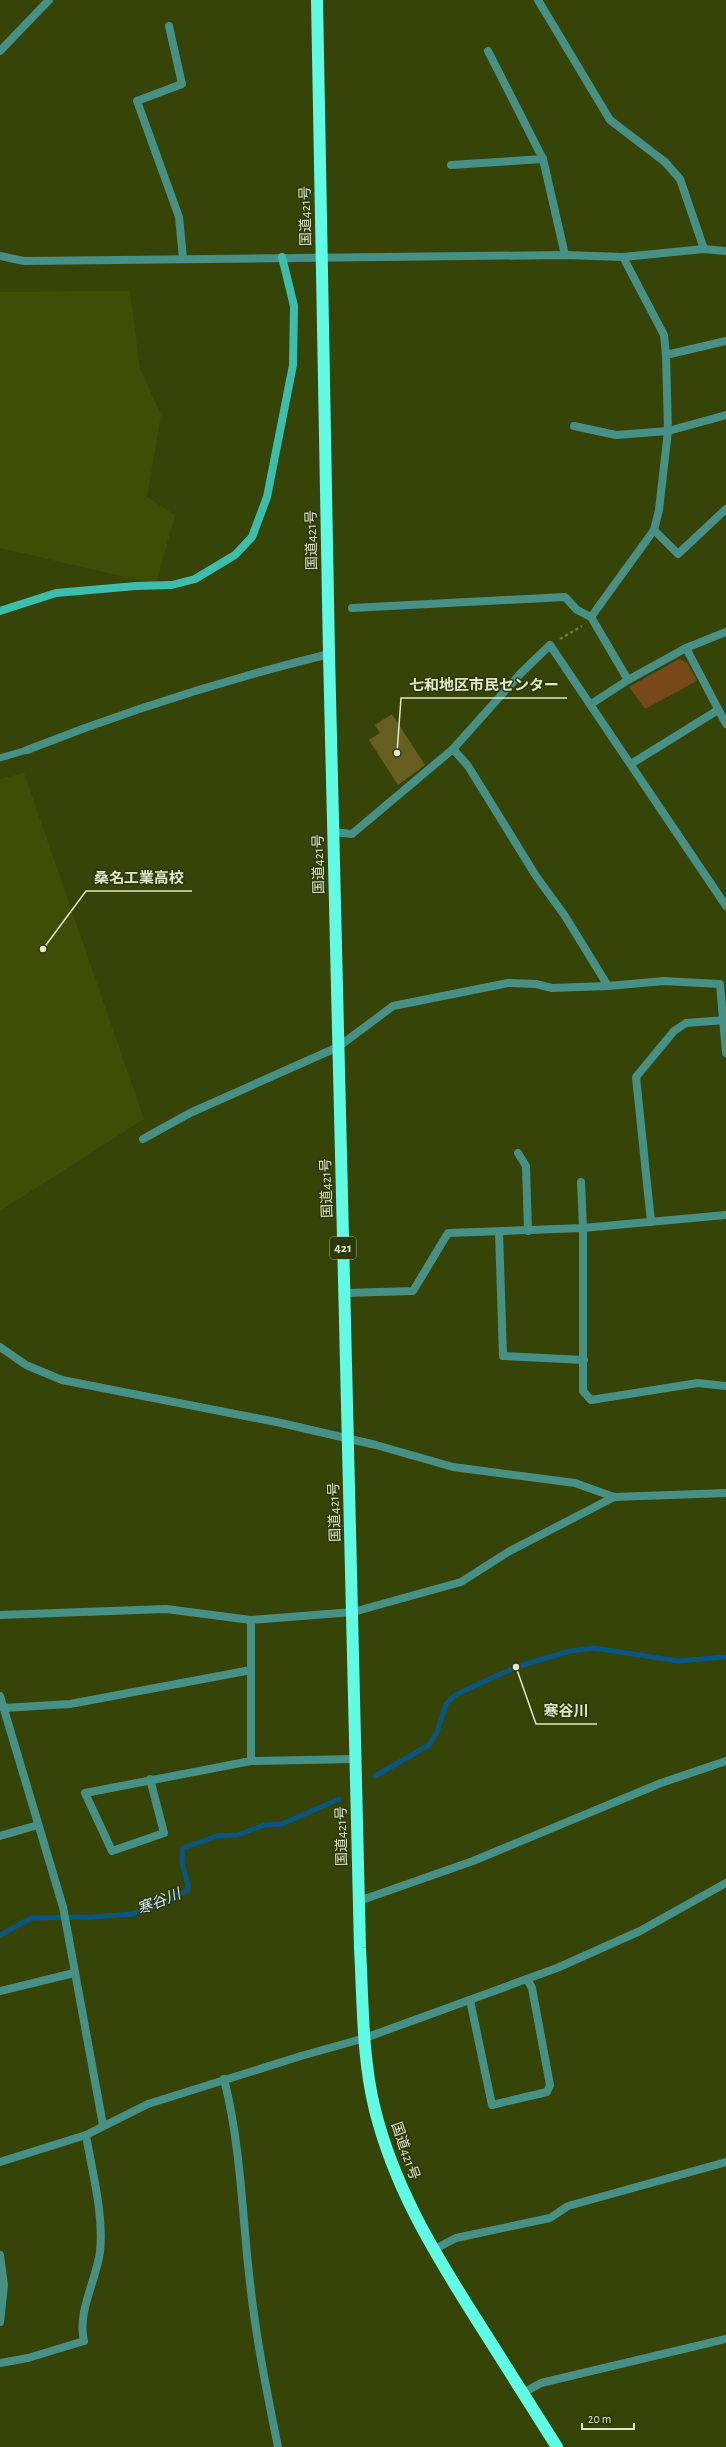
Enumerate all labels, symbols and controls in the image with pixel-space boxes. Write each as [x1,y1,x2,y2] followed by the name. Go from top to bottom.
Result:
[297,186,314,246] street label: 国道421号
[303,510,320,570] street label: 国道421号
[401,671,567,698] callout: 七和地区市民センター
[409,677,559,693] text: 七和地区市民センター
[310,834,327,894] street label: 国道421号
[86,864,192,891] callout: 桑名工業高校
[94,870,184,886] text: 桑名工業高校
[318,1158,335,1218] street label: 国道421号
[330,1237,356,1259] road number: 421
[326,1482,343,1542] street label: 国道421号
[536,1697,597,1724] callout: 寒谷川
[543,1703,589,1719] text: 寒谷川
[333,1806,350,1866] street label: 国道421号
[135,1885,185,1917] water label: 寒谷川
[389,2120,422,2182] street label: 国道421号
[582,2405,634,2431] scale bar
[588,2413,611,2425] text: 20 m

